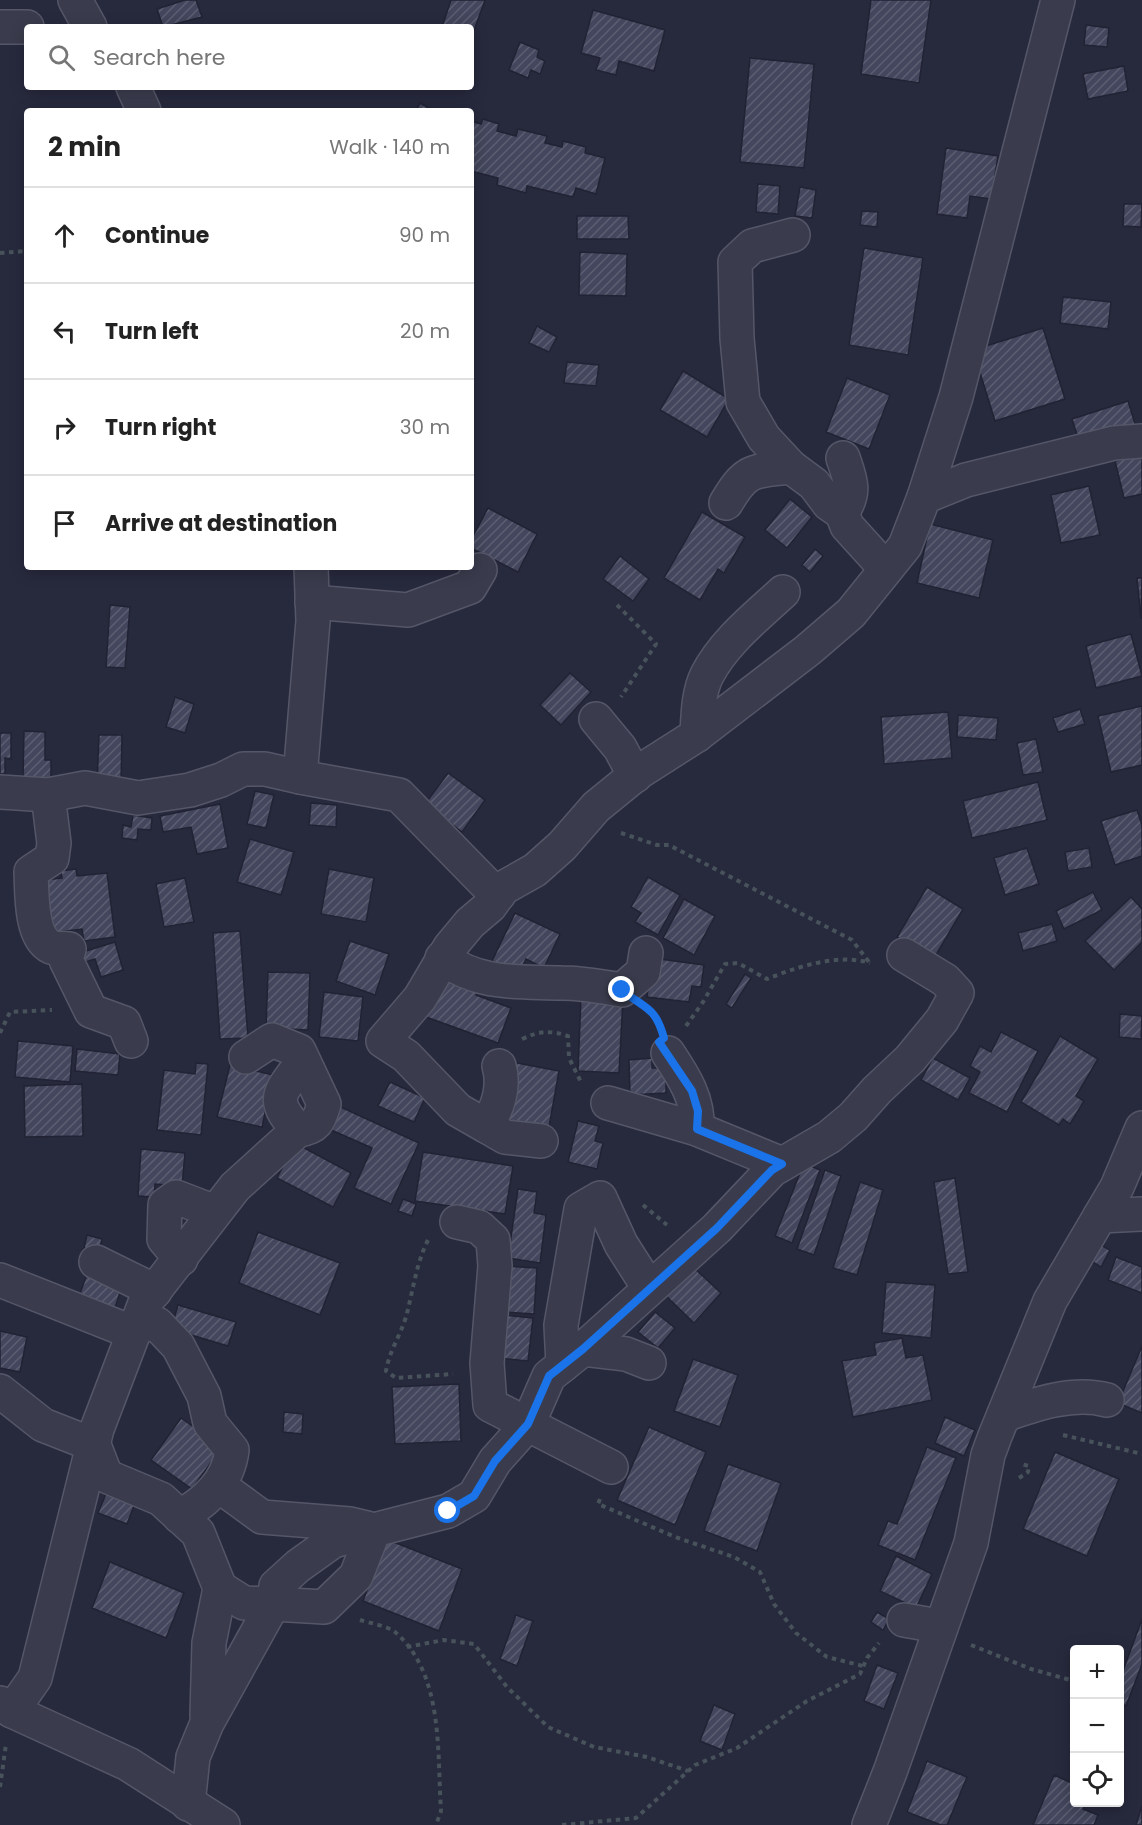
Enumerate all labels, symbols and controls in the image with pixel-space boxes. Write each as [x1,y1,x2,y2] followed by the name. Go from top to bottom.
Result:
[24,24,474,90] search box
[45,41,78,74] icon: search
[93,42,226,73] text: Search here
[48,129,121,165] text: 2 min
[329,133,450,161] text: Walk · 140 m
[48,219,81,252] icon: ahead
[105,220,209,251] text: Continue
[399,221,450,249] text: 90 m
[48,315,81,348] icon: left
[105,316,199,347] text: Turn left
[400,317,450,345] text: 20 m
[48,411,81,444] icon: right
[105,412,216,443] text: Turn right
[400,413,450,441] text: 30 m
[48,507,81,540] icon: arrive
[105,508,337,539] text: Arrive at destination
[608,976,634,1002] route end
[434,1497,460,1523] route start
[1070,1645,1124,1807] map controls
[1070,1645,1124,1699] button: +
[1070,1699,1124,1753] button: −
[1070,1753,1124,1807] button: locate

